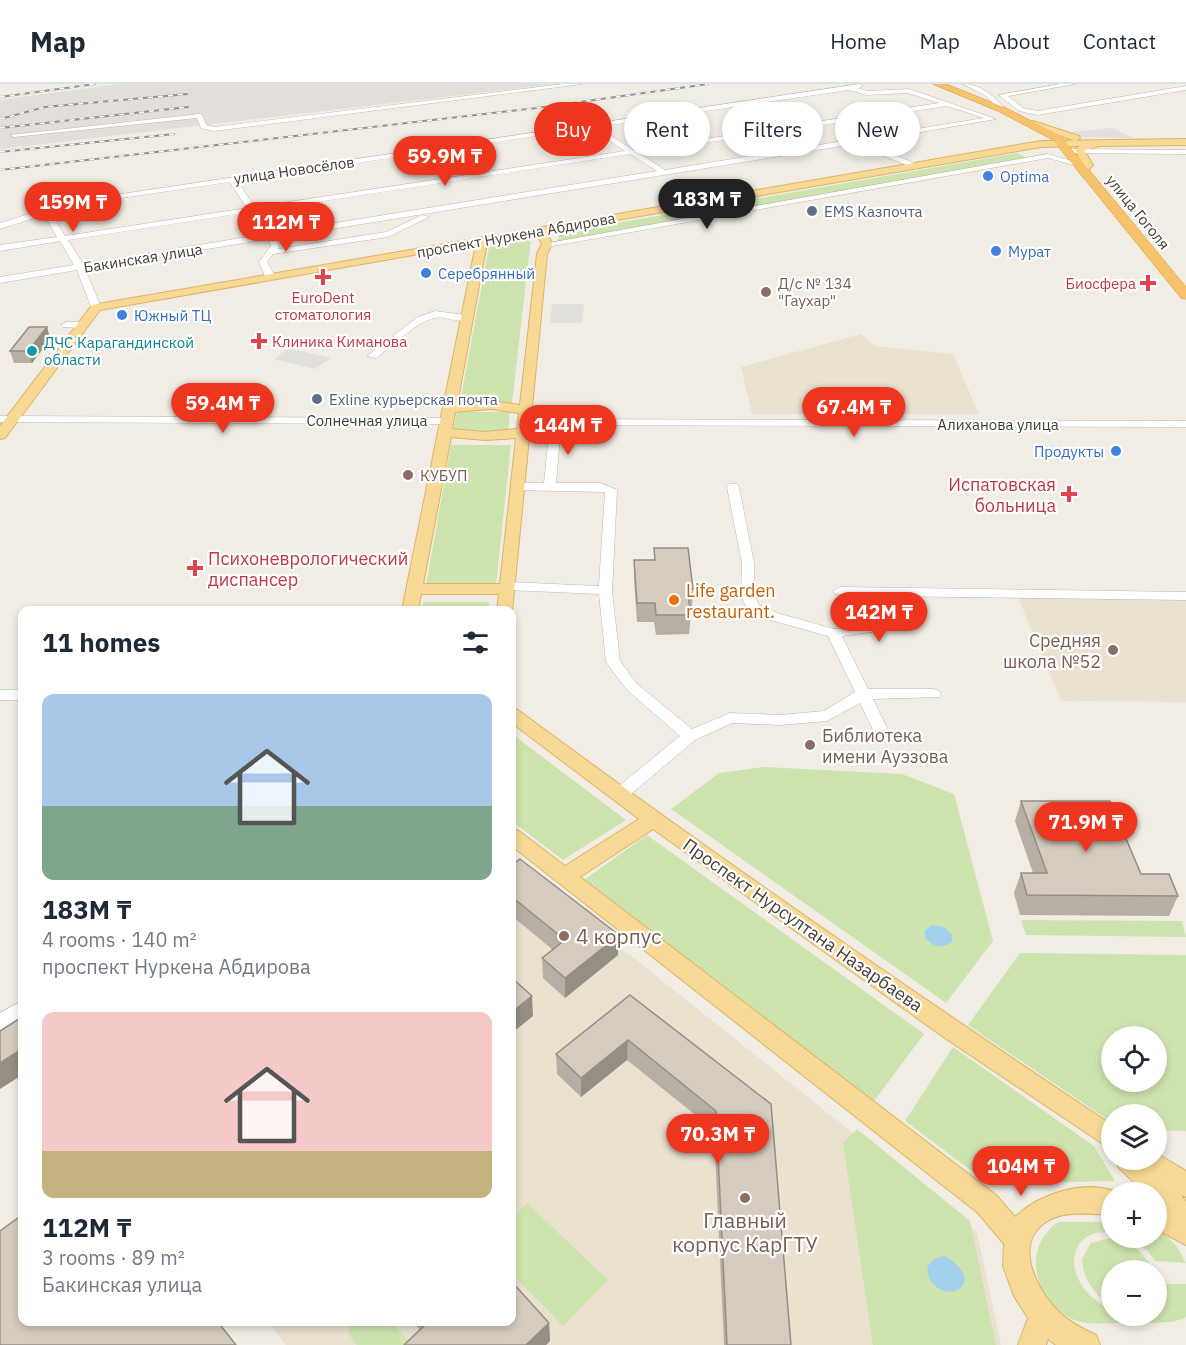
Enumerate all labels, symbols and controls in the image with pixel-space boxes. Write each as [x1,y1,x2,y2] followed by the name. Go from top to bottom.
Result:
[30,23,86,60] text: Map
[830,27,887,55] text: Home
[920,27,960,55] text: Map
[993,27,1050,55] text: About
[1083,27,1156,55] text: Contact
[534,102,612,156] chip: Buy
[624,102,710,156] chip: Rent
[722,102,823,156] chip: Filters
[835,102,920,156] chip: New
[390,136,500,187] pin: 59.9M ₸
[407,142,483,169] text: 59.9M ₸
[232,152,356,188] street label: улица Новосёлов
[1000,167,1049,186] place label: Optima
[981,169,995,183] marker: Optima
[1102,171,1174,253] street label: улица Гоголя
[658,179,756,230] pin: 183M ₸
[24,182,122,233] pin: 159M ₸
[672,185,742,212] text: 183M ₸
[38,188,108,215] text: 159M ₸
[237,202,335,253] pin: 112M ₸
[824,202,923,221] place label: EMS Казпочта
[805,204,819,218] marker: EMS Казпочта
[251,208,321,235] text: 112M ₸
[415,208,617,262] street label: проспект Нуркена Абдирова
[82,239,204,277] street label: Бакинская улица
[1008,242,1051,261] place label: Мурат
[989,244,1003,258] marker: Мурат
[438,264,535,283] place label: Серебрянный
[419,266,433,280] marker: Серебрянный
[314,268,332,286] marker: EuroDent стоматология
[778,274,852,310] place label: Д/с № 134 "Гаухар"
[1066,274,1136,293] place label: Биосфера
[1141,276,1155,290] marker: Биосфера
[759,285,773,299] marker: Д/с № 134 "Гаухар"
[275,288,371,324] place label: EuroDent стоматология
[134,306,211,325] place label: Южный ТЦ
[115,308,129,322] marker: Южный ТЦ
[250,332,268,350] marker: Клиника Киманова
[272,332,407,351] place label: Клиника Киманова
[44,333,194,369] place label: ДЧС Карагандинской области
[25,344,39,358] marker: ДЧС Карагандинской области
[168,383,278,434] pin: 59.4M ₸
[799,387,909,438] pin: 67.4M ₸
[185,389,261,416] text: 59.4M ₸
[329,390,498,409] place label: Exline курьерская почта
[310,392,324,406] marker: Exline курьерская почта
[816,393,892,420] text: 67.4M ₸
[519,405,617,456] pin: 144M ₸
[306,411,428,430] street label: Солнечная улица
[533,411,603,438] text: 144M ₸
[937,415,1059,434] street label: Алиханова улица
[1034,442,1104,461] place label: Продукты
[1109,444,1123,458] marker: Продукты
[420,466,467,485] place label: КУБУП
[401,468,415,482] marker: КУБУП
[948,473,1056,517] place label: Испатовская больница
[1060,485,1078,503] marker: Испатовская больница
[208,547,408,591] place label: Психоневрологический диспансер
[186,559,204,577] marker: Психоневрологический диспансер
[686,579,776,623] place label: Life garden restaurant.
[830,592,928,643] pin: 142M ₸
[667,593,681,607] marker: Life garden restaurant.
[844,598,914,625] text: 142M ₸
[42,625,160,659] text: 11 homes
[459,626,492,659] icon: filters
[1003,629,1101,673] place label: Средняя школа №52
[1106,643,1120,657] marker: Средняя школа №52
[822,724,949,768] place label: Библиотека имени Ауэзова
[213,733,321,841] icon: home
[803,738,817,752] marker: Библиотека имени Ауэзова
[1031,802,1141,853] pin: 71.9M ₸
[1048,808,1124,835] text: 71.9M ₸
[679,833,928,1017] street label: Проспект Нурсултана Назарбаева
[42,892,132,926] text: 183M ₸
[576,922,661,950] place label: 4 корпус
[42,926,197,953] text: 4 rooms · 140 m²
[557,929,571,943] marker: 4 корпус
[42,953,311,980] text: проспект Нуркена Абдирова
[1101,1026,1167,1326] map controls
[1101,1026,1167,1092] button: locate
[213,1051,321,1159] icon: home
[1101,1104,1167,1170] button: layers
[663,1114,773,1165] pin: 70.3M ₸
[680,1120,756,1147] text: 70.3M ₸
[972,1146,1070,1197] pin: 104M ₸
[986,1152,1056,1179] text: 104M ₸
[1101,1182,1167,1248] button: +
[738,1191,752,1205] marker: Главный корпус КарГТУ
[672,1206,818,1258] place label: Главный корпус КарГТУ
[42,1210,132,1244] text: 112M ₸
[42,1244,185,1271] text: 3 rooms · 89 m²
[1101,1260,1167,1326] button: −
[42,1271,202,1298] text: Бакинская улица

